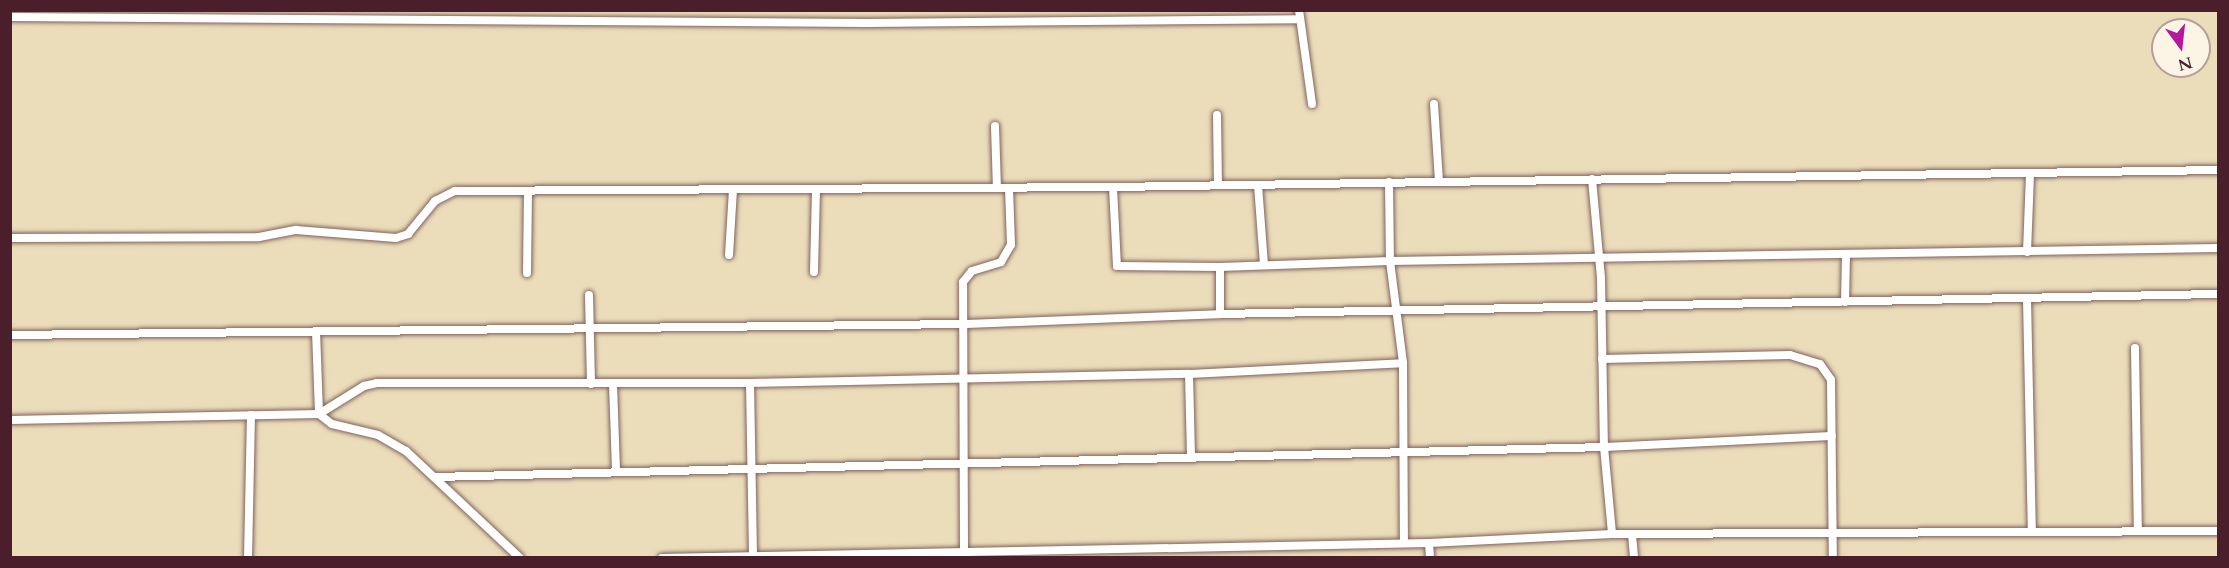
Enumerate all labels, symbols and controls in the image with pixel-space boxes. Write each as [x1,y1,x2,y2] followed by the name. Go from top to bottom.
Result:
[2151,18,2211,78] north arrow
[2176,51,2195,76] text: N

